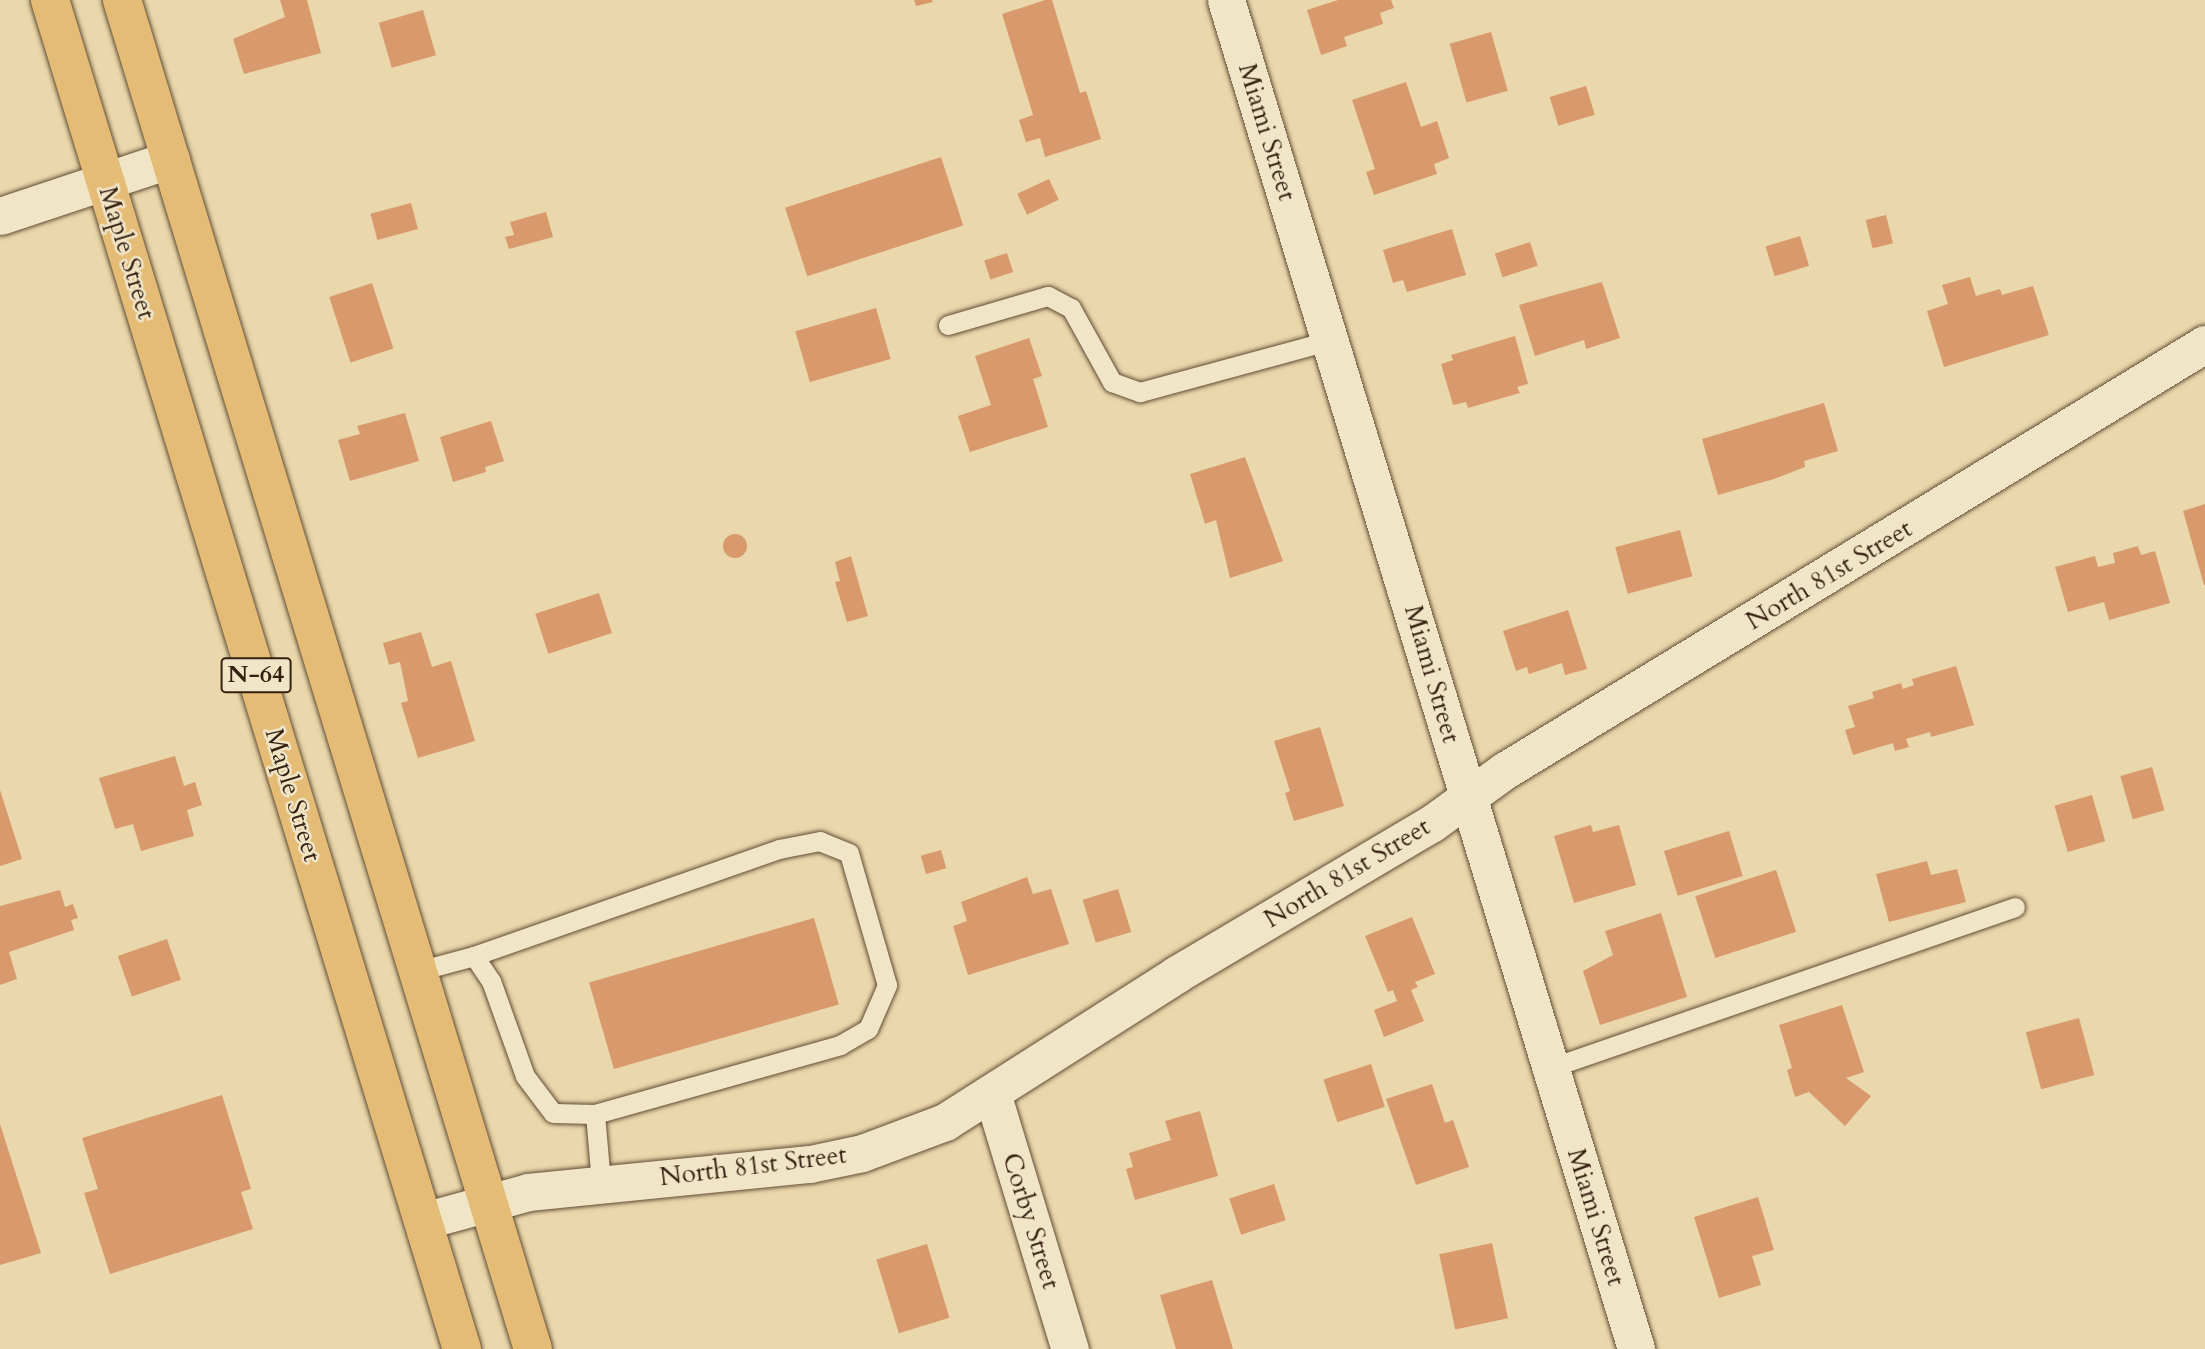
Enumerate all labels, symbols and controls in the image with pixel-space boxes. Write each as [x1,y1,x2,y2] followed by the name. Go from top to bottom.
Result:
[1231,60,1303,204] street label: Miami Street
[92,183,162,323] street label: Maple Street
[1740,513,1918,637] street label: North 81st Street
[1397,602,1467,746] street label: Miami Street
[219,654,293,696] road number: N-64
[258,725,328,865] street label: Maple Street
[1258,811,1436,935] street label: North 81st Street
[658,1139,848,1193] street label: North 81st Street
[1560,1145,1632,1289] street label: Miami Street
[996,1149,1066,1293] street label: Corby Street

